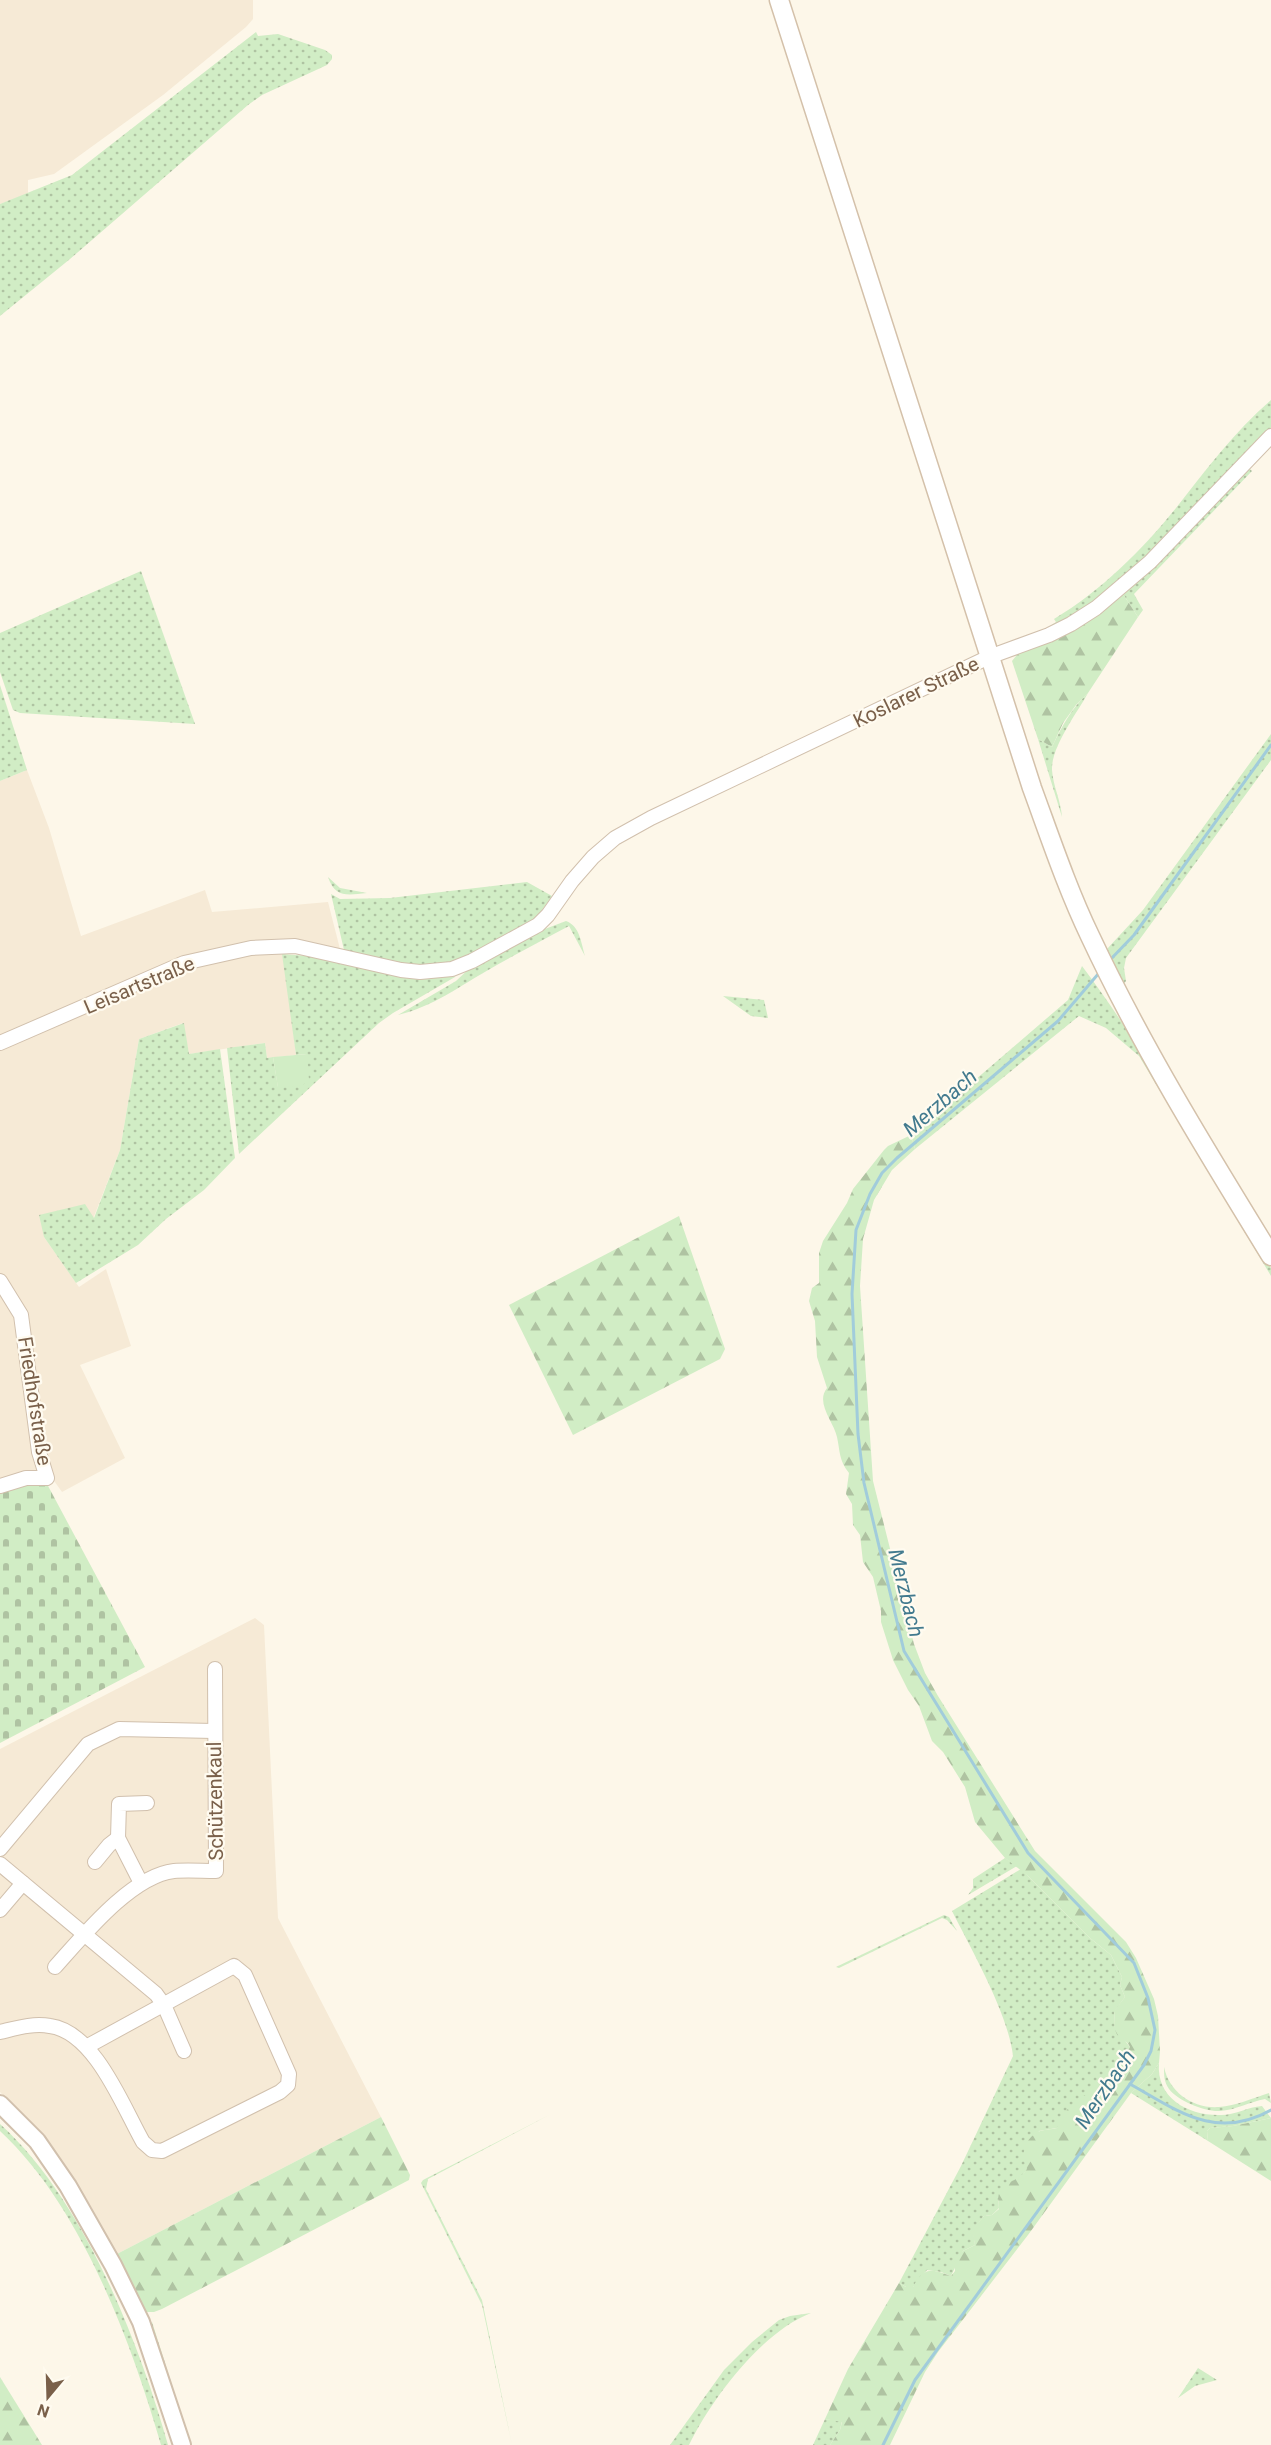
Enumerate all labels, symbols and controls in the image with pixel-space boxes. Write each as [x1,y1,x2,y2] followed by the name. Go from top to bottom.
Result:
[849,651,983,733] street label: Koslarer Straße
[80,951,198,1019] street label: Leisartstraße
[898,1064,982,1142] water label: Merzbach
[13,1335,57,1467] street label: Friedhofstraße
[883,1546,929,1640] water label: Merzbach
[202,1741,228,1861] street label: Schützenkaul
[1070,2045,1140,2133] water label: Merzbach
[18,2367,78,2427] north arrow
[35,2400,52,2422] text: N

